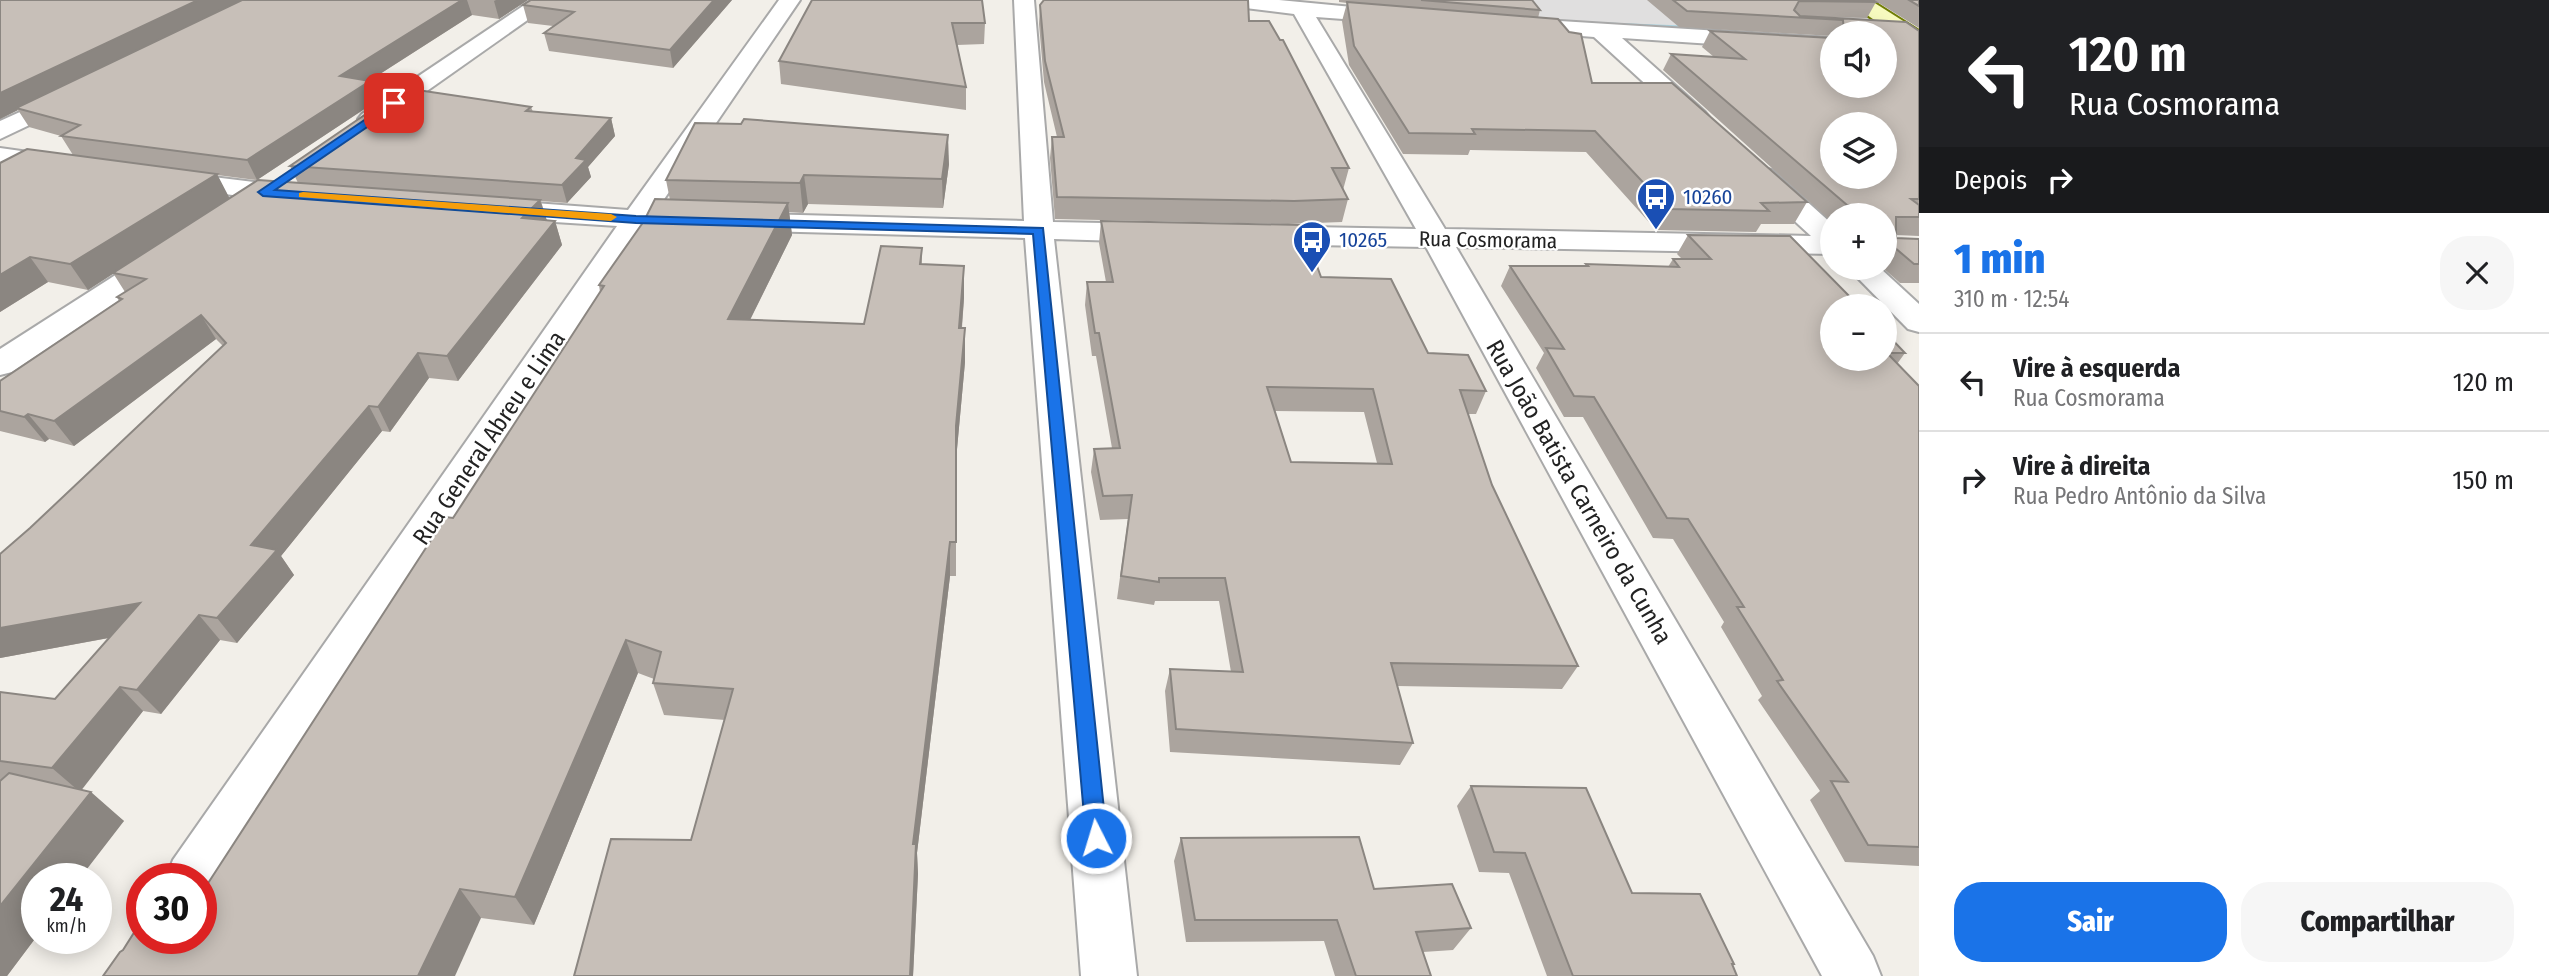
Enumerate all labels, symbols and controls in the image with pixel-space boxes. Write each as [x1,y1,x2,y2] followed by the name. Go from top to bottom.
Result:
[1820,21,1897,371] map controls
[1820,21,1897,98] button: sound
[2069,25,2187,84] text: 120 m
[1954,28,2045,119] icon: left
[364,73,424,133] pin
[375,84,413,122] icon: arrive
[2069,85,2280,123] text: Rua Cosmorama
[1820,112,1897,189] button: layers
[2041,161,2079,199] icon: right
[1954,165,2027,196] text: Depois
[1635,176,1677,231] bus stop icon: 10260
[1683,184,1733,210] place label: 10260
[1820,203,1897,280] button: +
[1291,219,1333,274] bus stop icon: 10265
[1419,226,1557,254] street label: Rua Cosmorama
[1339,227,1387,253] place label: 10265
[1954,234,2045,284] text: 1 min
[2440,236,2514,310] button: close
[1954,285,2069,313] text: 310 m · 12:54
[1820,294,1897,371] button: −
[407,326,571,550] street label: Rua General Abreu e Lima
[1480,335,1678,649] street label: Rua João Batista Carneiro da Cunha
[2013,353,2180,384] text: Vire à esquerda
[1954,363,1992,401] icon: left
[2453,367,2514,398] text: 120 m
[2013,384,2165,412] text: Rua Cosmorama
[2013,451,2151,482] text: Vire à direita
[1954,461,1992,499] icon: right
[2452,465,2514,496] text: 150 m
[2013,482,2266,510] text: Rua Pedro Antônio da Silva
[1059,801,1133,875] position arrow
[126,863,217,954] speed limit sign: 30
[50,878,83,920] text: 24
[1954,882,2227,962] button: Sair
[2241,882,2514,962] button: Compartilhar
[46,915,87,937] text: km/h

